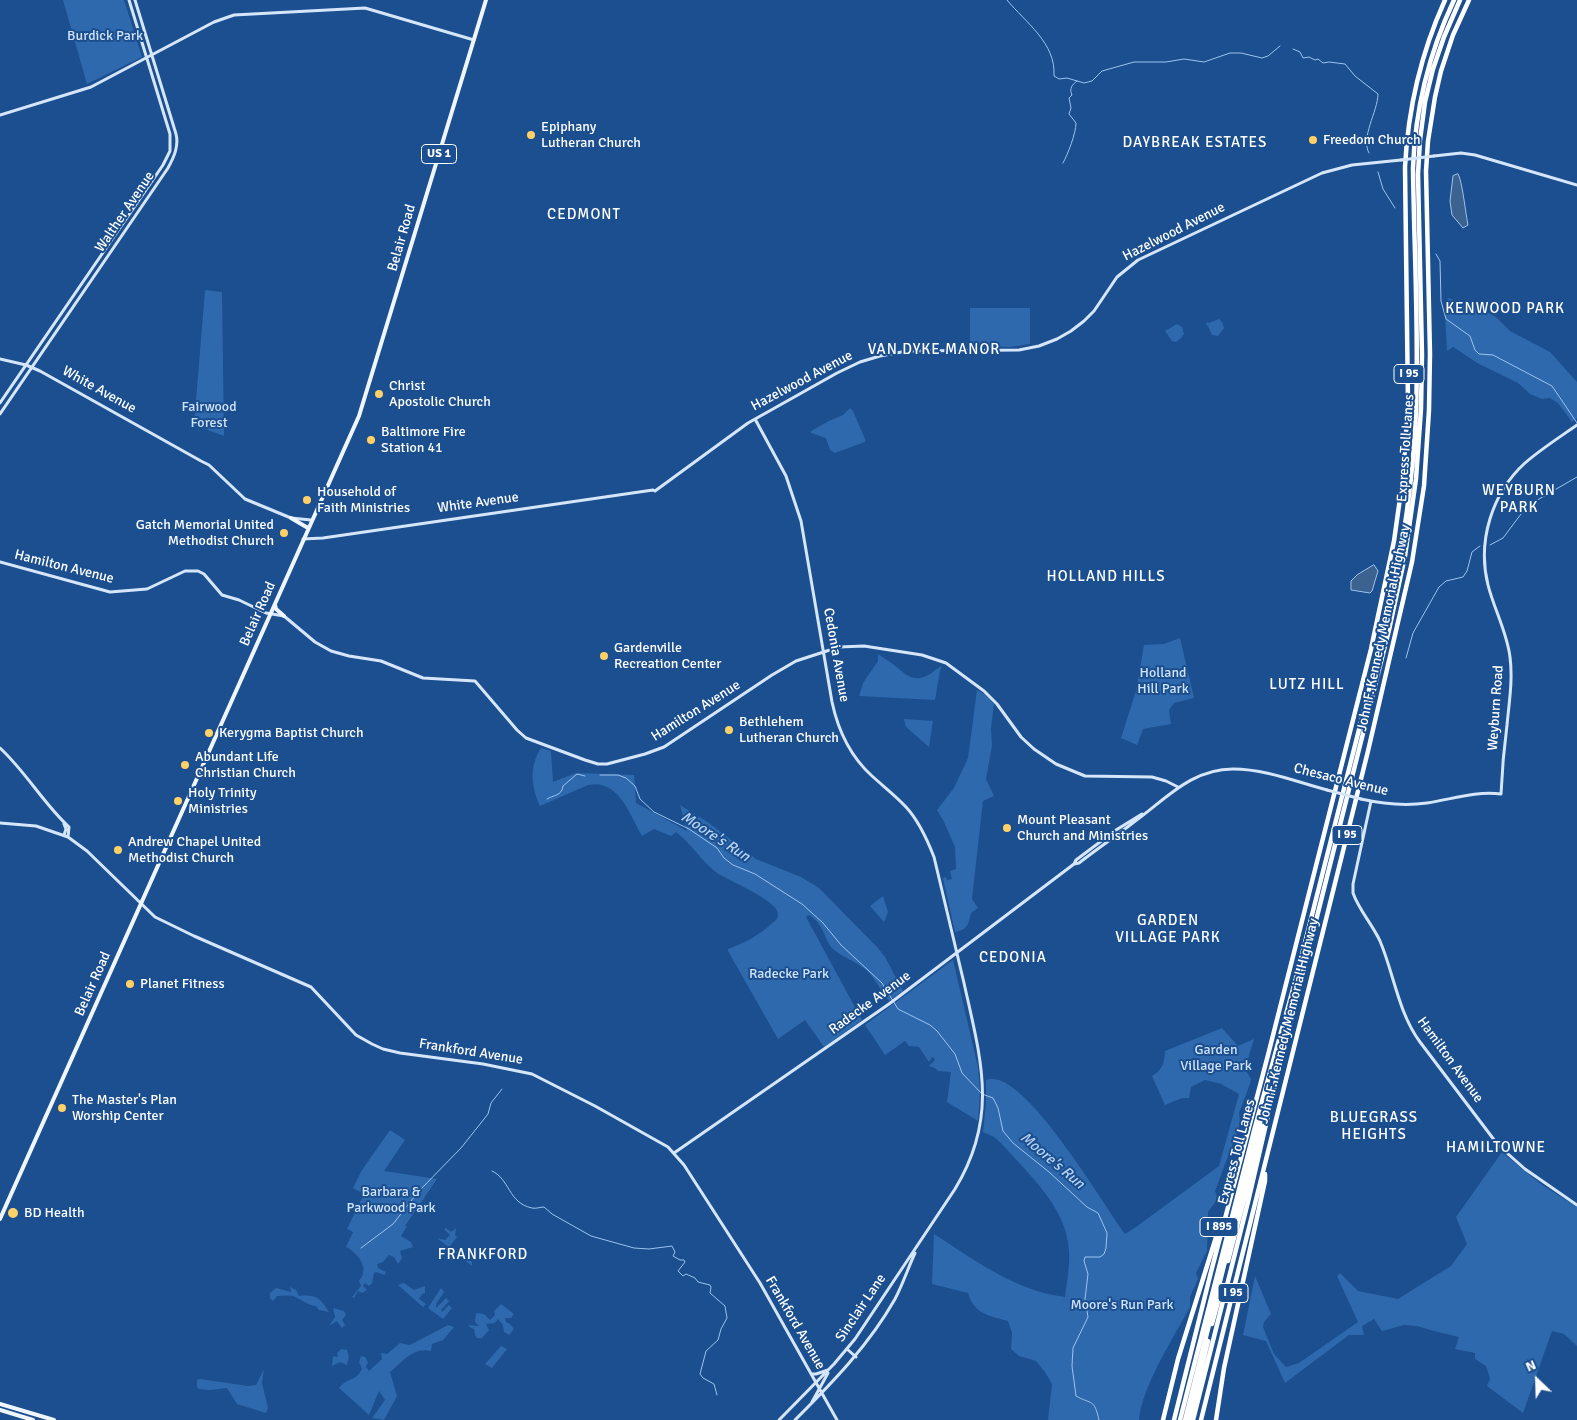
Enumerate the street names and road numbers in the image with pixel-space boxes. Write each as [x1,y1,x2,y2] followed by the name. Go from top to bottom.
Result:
[422,144,456,164] road number: US 1
[92,168,158,256] street label: Walther Avenue
[1120,199,1228,265] street label: Hazelwood Avenue
[384,203,420,273] street label: Belair Road
[748,347,856,415] street label: Hazelwood Avenue
[59,363,139,417] street label: White Avenue
[1394,364,1424,384] road number: I 95
[1394,393,1418,503] street label: Express Toll Lanes
[436,489,520,517] street label: White Avenue
[1354,523,1414,733] street label: John F. Kennedy Memorial Highway
[13,547,115,587] street label: Hamilton Avenue
[236,579,280,649] street label: Belair Road
[819,607,853,703] street label: Cedonia Avenue
[1485,665,1507,751] street label: Weyburn Road
[648,677,744,745] street label: Hamilton Avenue
[1292,760,1390,800] street label: Chesaco Avenue
[1332,826,1362,844] road number: I 95
[1255,917,1323,1125] street label: John F. Kennedy Memorial Highway
[71,949,115,1019] street label: Belair Road
[826,968,914,1038] street label: Radecke Avenue
[1413,1014,1487,1106] street label: Hamilton Avenue
[418,1035,524,1069] street label: Frankford Avenue
[1215,1098,1259,1206] street label: Express Toll Lanes
[1200,1218,1238,1236] road number: I 895
[832,1271,890,1345] street label: Sinclair Lane
[761,1273,829,1373] street label: Frankford Avenue
[1218,1284,1248,1302] road number: I 95

